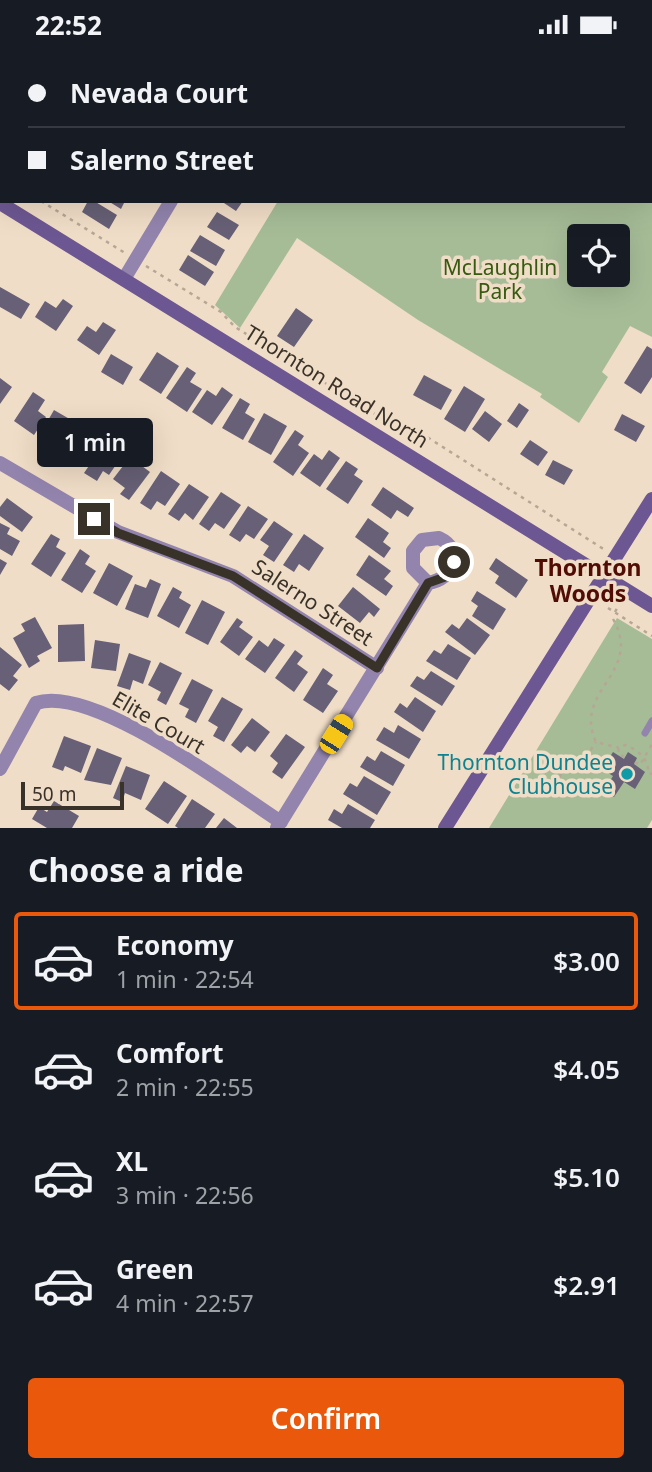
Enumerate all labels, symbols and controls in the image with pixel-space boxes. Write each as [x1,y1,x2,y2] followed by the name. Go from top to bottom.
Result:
[35,7,102,43] text: 22:52
[70,75,248,111] text: Nevada Court
[70,142,254,178] text: Salerno Street
[567,224,630,287] map controls
[567,224,630,287] button: locate
[443,253,557,305] park label: McLaughlin Park
[240,318,434,454] street label: Thornton Road North
[36,417,152,467] callout: 1 min
[64,426,126,458] text: 1 min
[78,503,110,535] route end
[438,546,470,578] route start
[534,551,642,609] district label: Thornton Woods
[247,552,379,652] street label: Salerno Street
[108,684,211,760] street label: Elite Court
[316,711,357,757] car
[437,748,613,800] place label: Thornton Dundee Clubhouse
[619,766,635,782] marker: Thornton Dundee Clubhouse
[21,779,124,811] scale bar
[32,781,76,807] text: 50 m
[28,848,244,891] text: Choose a ride
[116,927,234,963] text: Economy
[32,930,95,993] icon: car
[553,943,620,979] text: $3.00
[116,963,254,995] text: 1 min · 22:54
[116,1035,224,1071] text: Comfort
[32,1038,95,1101] icon: car
[553,1051,620,1087] text: $4.05
[116,1071,254,1103] text: 2 min · 22:55
[116,1143,148,1179] text: XL
[32,1146,95,1209] icon: car
[553,1159,620,1195] text: $5.10
[116,1179,254,1211] text: 3 min · 22:56
[116,1251,194,1287] text: Green
[32,1254,95,1317] icon: car
[553,1267,620,1303] text: $2.91
[116,1287,254,1319] text: 4 min · 22:57
[28,1378,624,1458] button: Confirm

